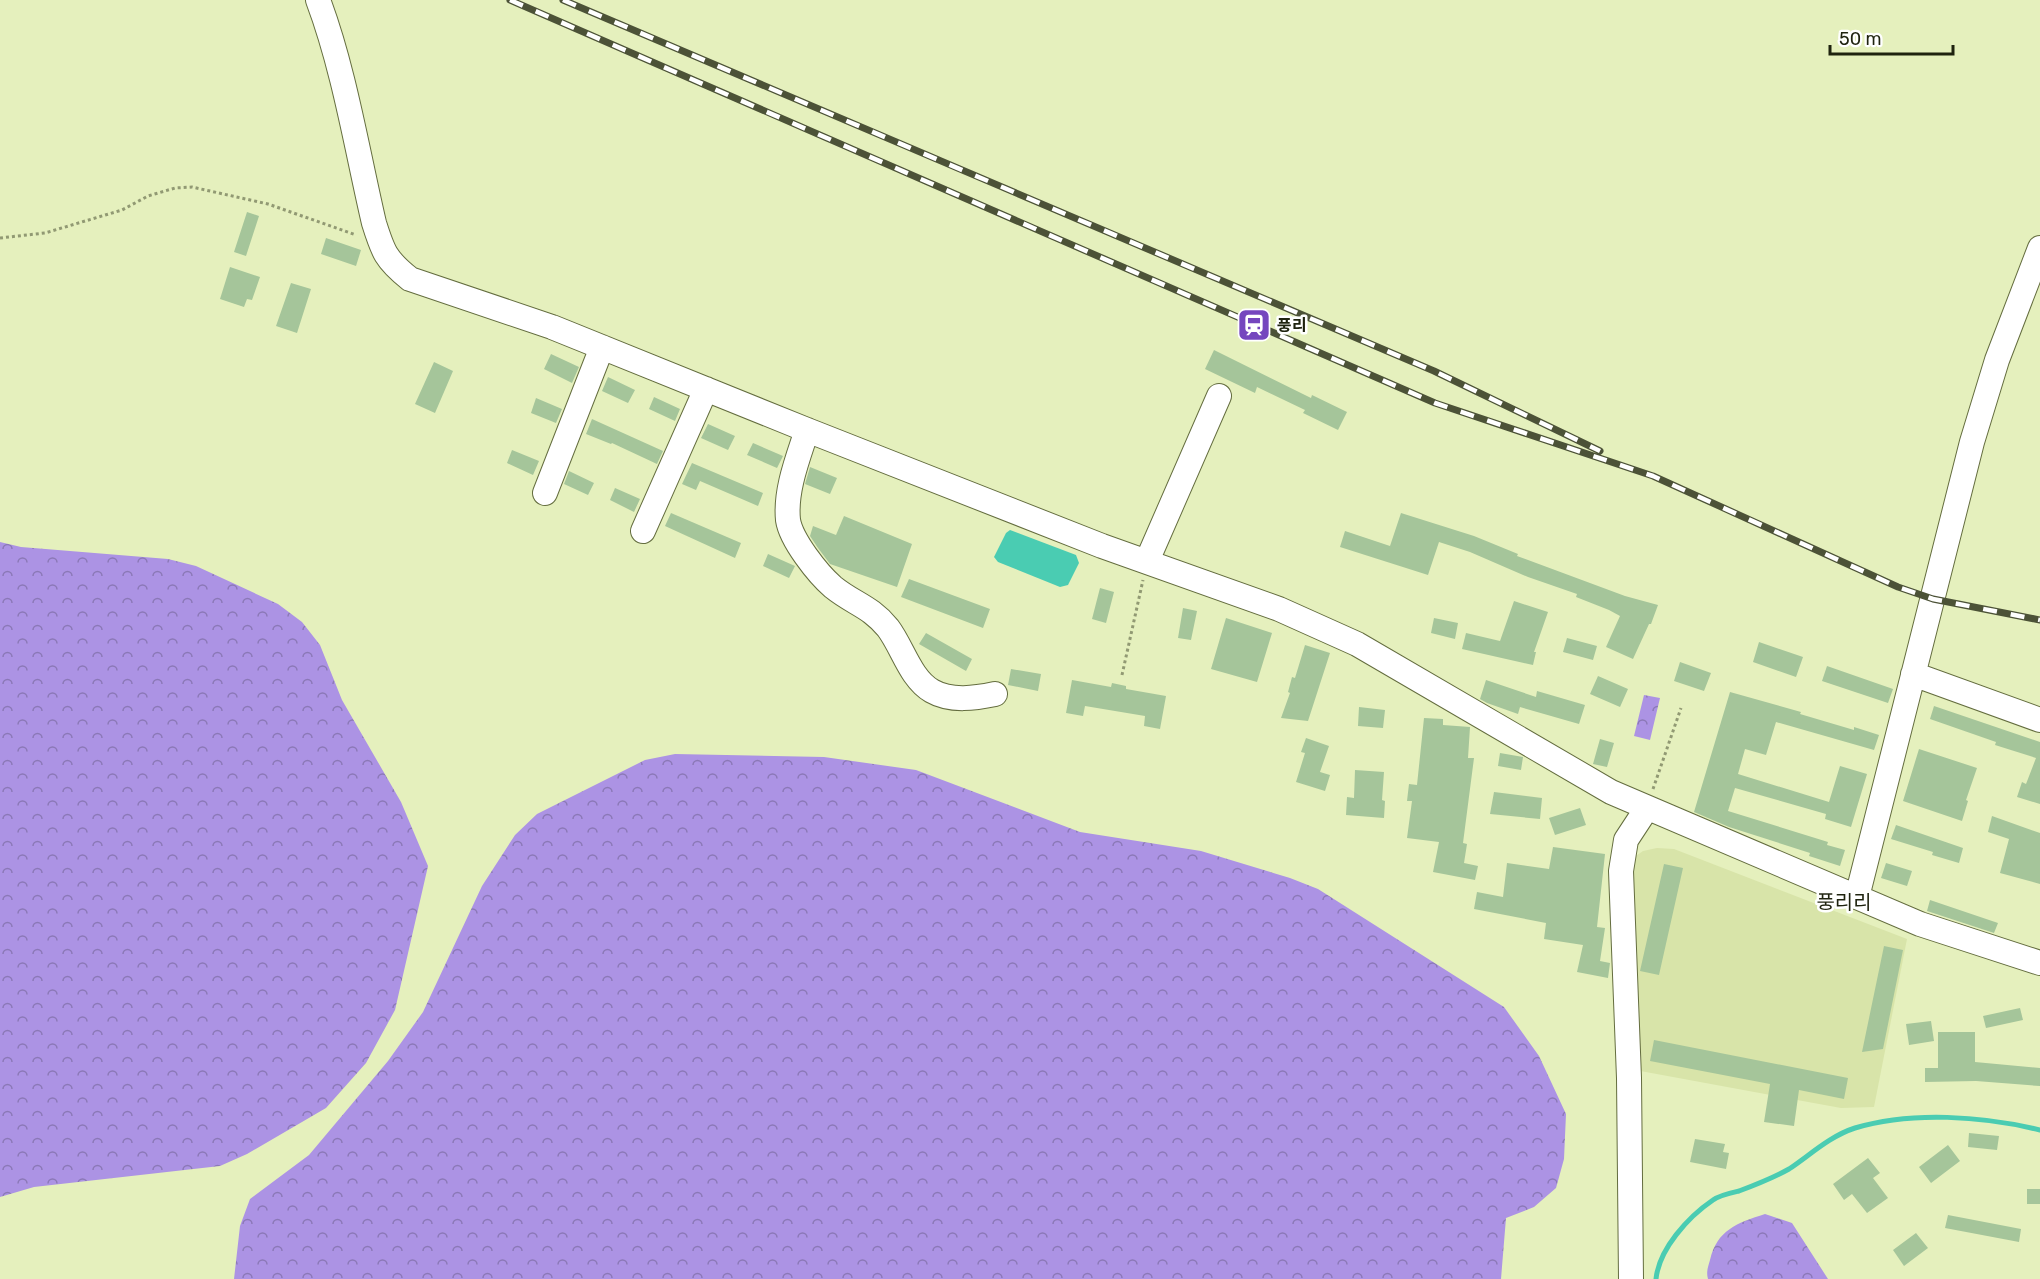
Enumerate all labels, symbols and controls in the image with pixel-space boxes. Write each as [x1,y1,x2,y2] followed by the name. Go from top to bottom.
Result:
[1830,18,1953,56] scale bar
[1839,28,1882,50] text: 50 m
[1236,307,1272,343] station icon: 풍리
[1277,316,1306,335] place label: 풍리
[1816,890,1872,914] district label: 풍리리

